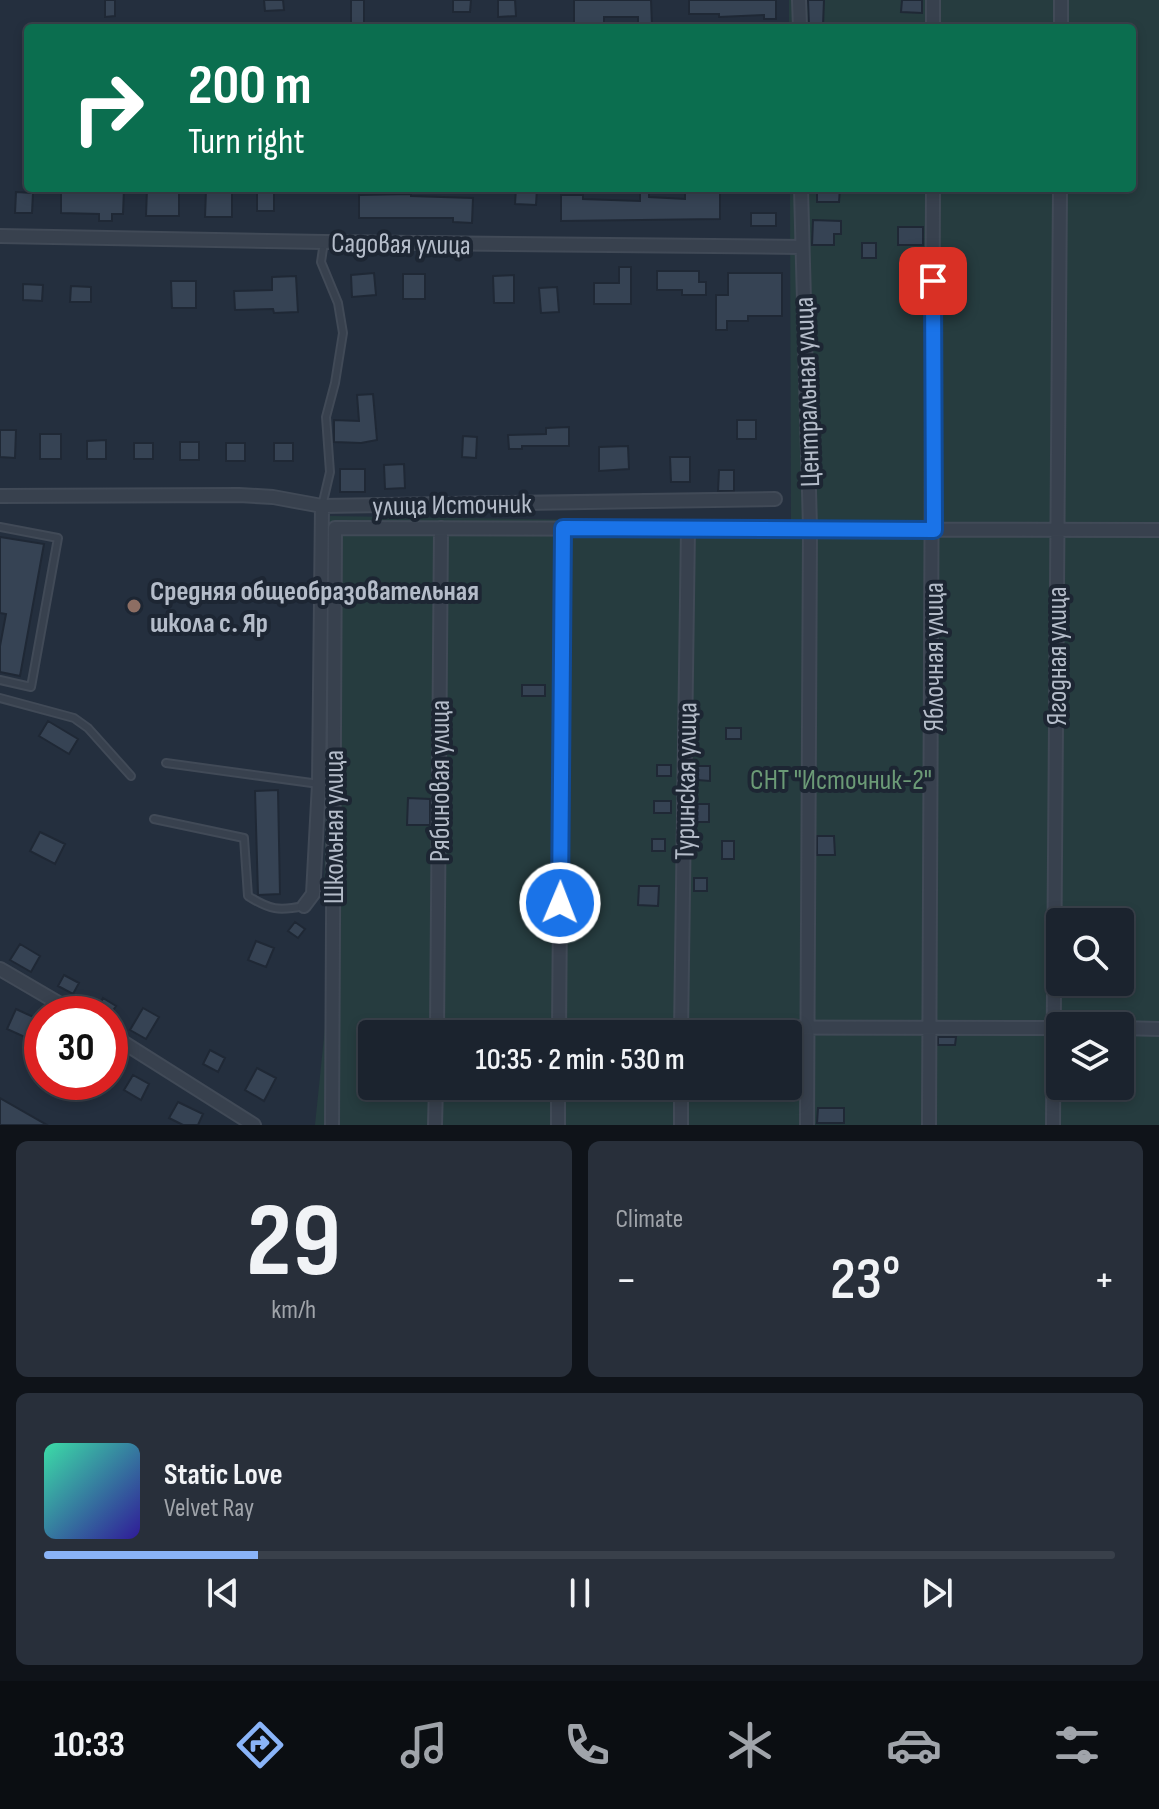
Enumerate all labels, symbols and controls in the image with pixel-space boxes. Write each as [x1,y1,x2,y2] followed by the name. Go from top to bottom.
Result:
[188,53,312,120] text: 200 m
[56,56,160,160] icon: right
[188,121,305,164] text: Turn right
[331,227,471,262] street label: Садовая улица
[899,247,967,315] pin
[911,259,955,303] icon: arrive
[788,296,827,488] street label: Центральная улица
[372,488,532,523] street label: улица Источник
[150,575,479,640] place label: Средняя общеобразовательная школа с. Яр
[918,582,951,732] street label: Яблочная улица
[1041,587,1074,726] street label: Ягодная улица
[125,597,143,615] marker: Средняя общеобразовательная школа с. Яр
[424,700,457,862] street label: Рябиновая улица
[669,702,704,860] street label: Туринская улица
[318,750,351,904] street label: Школьная улица
[750,764,932,797] park label: СНТ "Источник-2"
[518,861,602,945] position arrow
[1046,908,1134,1100] map controls
[1046,908,1134,996] button: search
[24,996,128,1100] speed limit sign: 30
[1046,1012,1134,1100] button: layers
[475,1042,685,1078] text: 10:35 · 2 min · 530 m
[246,1180,341,1305] text: 29
[616,1204,683,1235] text: Climate
[830,1244,900,1316] text: 23°
[616,1254,637,1307] text: −
[1093,1254,1115,1307] text: +
[271,1295,316,1326] text: km/h
[164,1457,283,1493] text: Static Love
[164,1493,254,1524] text: Velvet Ray
[201,1571,245,1615] icon: previous
[558,1571,602,1615] icon: pause
[915,1571,959,1615] icon: next
[232,1717,288,1773] icon: directions
[396,1717,452,1773] icon: music
[559,1717,615,1773] icon: phone
[722,1717,778,1773] icon: climate
[886,1717,942,1773] icon: car
[1049,1717,1105,1773] icon: filters
[54,1724,125,1767] text: 10:33

